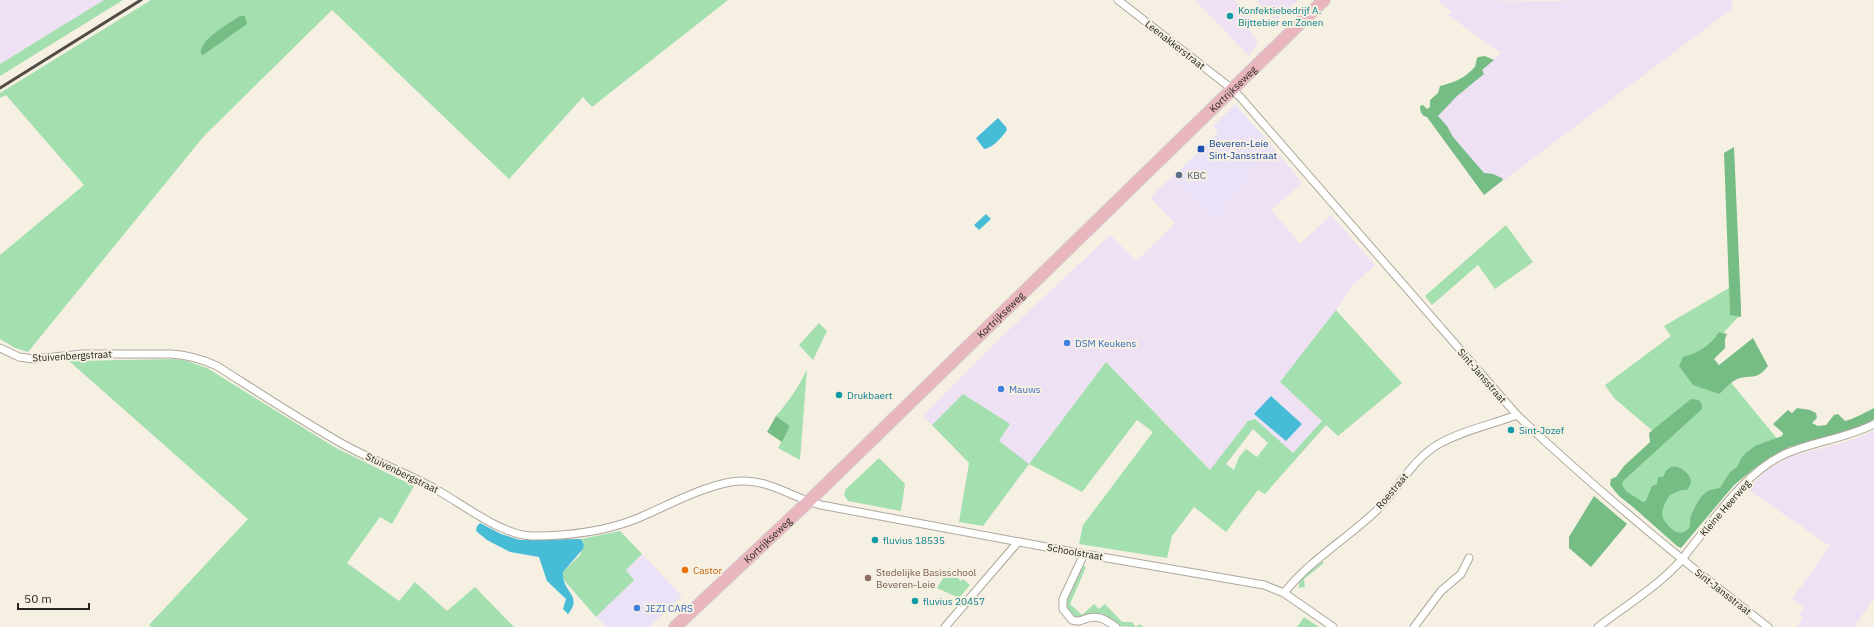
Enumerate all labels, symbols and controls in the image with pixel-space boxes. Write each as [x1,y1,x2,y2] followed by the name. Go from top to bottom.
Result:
[1238,4,1323,29] place label: Konfektiebedrijf A. Bijttebier en Zonen
[1225,11,1235,21] marker: Konfektiebedrijf A. Bijttebier en Zonen
[1142,18,1208,73] street label: Leenakkerstraat
[1206,62,1260,115] street label: Kortrijkseweg
[1209,137,1278,162] place label: Beveren-Leie Sint-Jansstraat
[1196,144,1206,154] marker: Beveren-Leie Sint-Jansstraat
[1187,169,1206,182] place label: KBC
[1174,170,1184,180] marker: KBC
[974,288,1028,341] street label: Kortrijkseweg
[1075,337,1137,350] place label: DSM Keukens
[1062,338,1072,348] marker: DSM Keukens
[1455,346,1510,406] street label: Sint-Jansstraat
[32,347,113,365] street label: Stuivenbergstraat
[1009,383,1041,396] place label: Mauws
[996,384,1006,394] marker: Mauws
[847,389,893,402] place label: Drukbaert
[834,390,844,400] marker: Drukbaert
[1519,424,1565,437] place label: Sint-Jozef
[1506,425,1516,435] marker: Sint-Jozef
[363,450,441,497] street label: Stuivenbergstraat
[1373,470,1411,512] street label: Roestraat
[1697,476,1754,539] street label: Kleine Heerweg
[741,514,795,566] street label: Kortrijkseweg
[883,534,945,547] place label: fluvius 18535
[870,535,880,545] marker: fluvius 18535
[1046,541,1104,563] street label: Schoolstraat
[693,564,722,577] place label: Castor
[680,565,690,575] marker: Castor
[876,566,977,591] place label: Stedelijke Basisschool Beveren-Leie
[1692,566,1754,618] street label: Sint-Jansstraat
[863,573,873,583] marker: Stedelijke Basisschool Beveren-Leie
[18,585,89,611] scale bar
[24,591,52,606] text: 50 m
[923,595,985,608] place label: fluvius 20457
[910,596,920,606] marker: fluvius 20457
[645,602,693,615] place label: JEZI CARS
[632,603,642,613] marker: JEZI CARS

